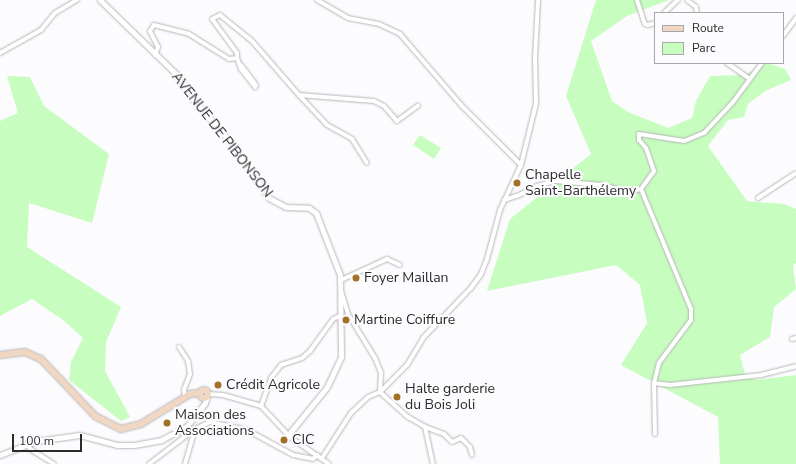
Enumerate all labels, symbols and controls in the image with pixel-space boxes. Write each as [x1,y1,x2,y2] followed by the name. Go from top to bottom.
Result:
[654,12,784,64] legend
[692,20,724,36] text: Route
[692,40,715,56] text: Parc
[168,69,276,201] street label: AVENUE DE PIBONSON
[525,167,636,200] place label: Chapelle Saint-Barthélemy
[512,178,522,188] marker: Chapelle Saint-Barthélemy
[364,270,449,286] place label: Foyer Maillan
[351,273,361,283] marker: Foyer Maillan
[354,312,455,328] place label: Martine Coiffure
[341,315,351,325] marker: Martine Coiffure
[226,377,320,393] place label: Crédit Agricole
[213,380,223,390] marker: Crédit Agricole
[405,381,495,414] place label: Halte garderie du Bois Joli
[392,392,402,402] marker: Halte garderie du Bois Joli
[175,407,254,440] place label: Maison des Associations
[162,418,172,428] marker: Maison des Associations
[14,426,84,452] scale bar
[292,432,314,448] place label: CIC
[19,433,54,449] text: 100 m
[279,435,289,445] marker: CIC

